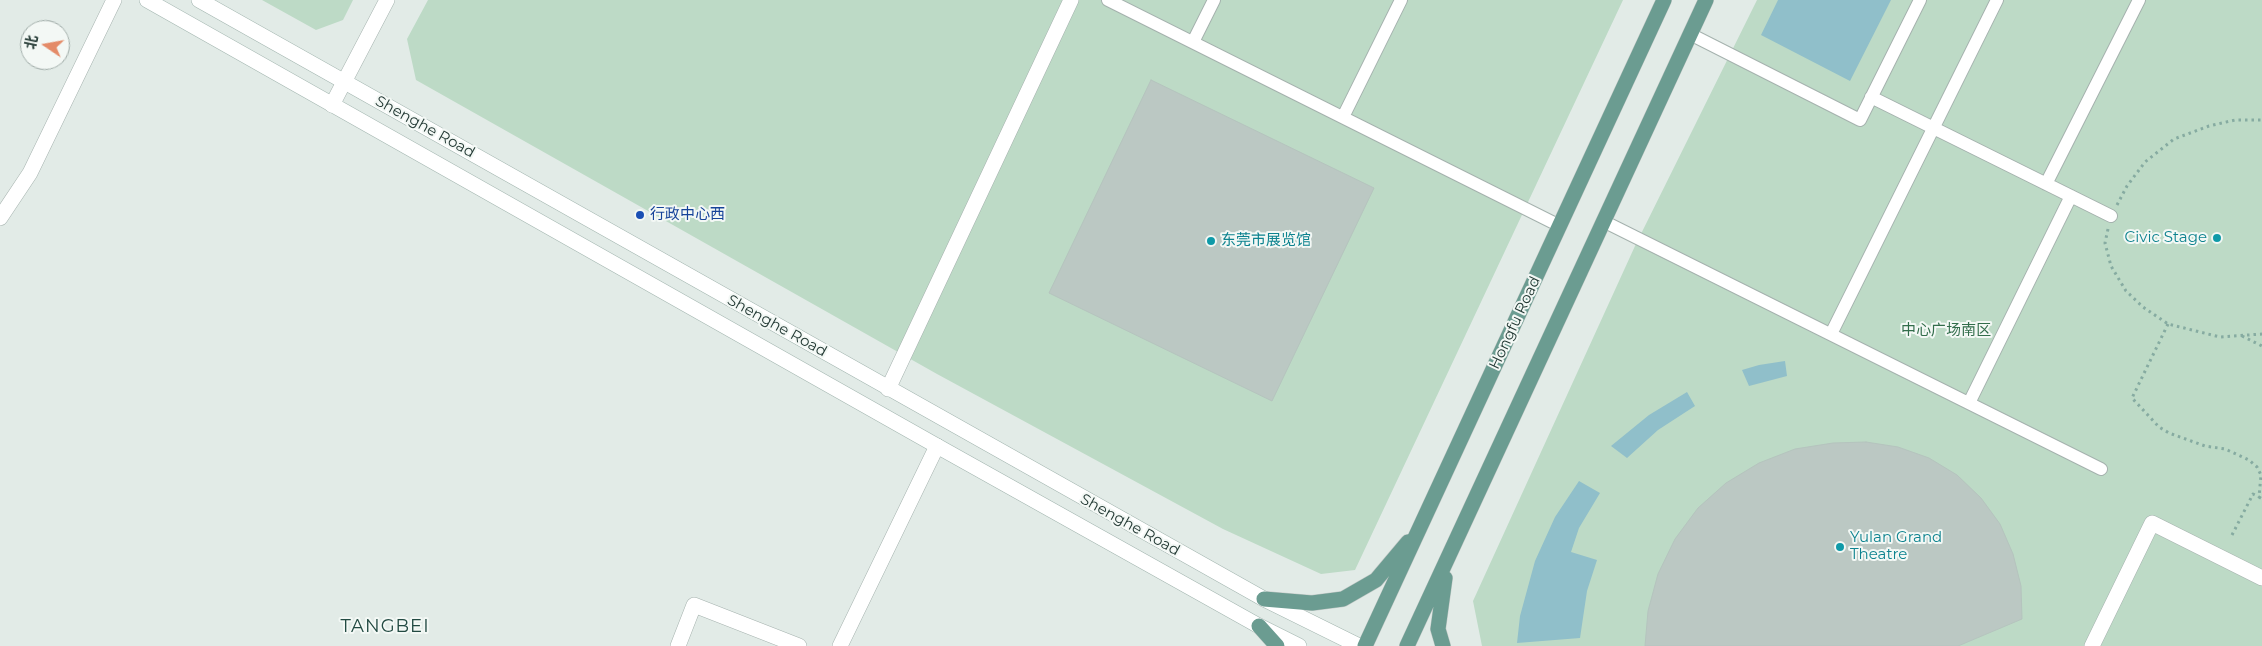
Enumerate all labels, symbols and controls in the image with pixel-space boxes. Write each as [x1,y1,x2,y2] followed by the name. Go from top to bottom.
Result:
[20,20,70,70] north arrow
[21,33,42,51] text: 北
[372,92,478,162] street label: Shenghe Road
[650,206,725,224] place label: 行政中心西
[634,209,646,221] marker: 行政中心西
[2125,229,2207,247] place label: Civic Stage
[1221,232,1311,250] place label: 东莞市展览馆
[2211,232,2223,244] marker: Civic Stage
[1205,235,1217,247] marker: 东莞市展览馆
[1486,274,1544,372] street label: Hongfu Road
[724,291,830,361] street label: Shenghe Road
[1901,322,1991,340] park label: 中心广场南区
[1077,490,1183,560] street label: Shenghe Road
[1850,529,1942,564] place label: Yulan Grand Theatre
[1834,541,1846,553] marker: Yulan Grand Theatre
[340,616,430,638] district label: TANGBEI

